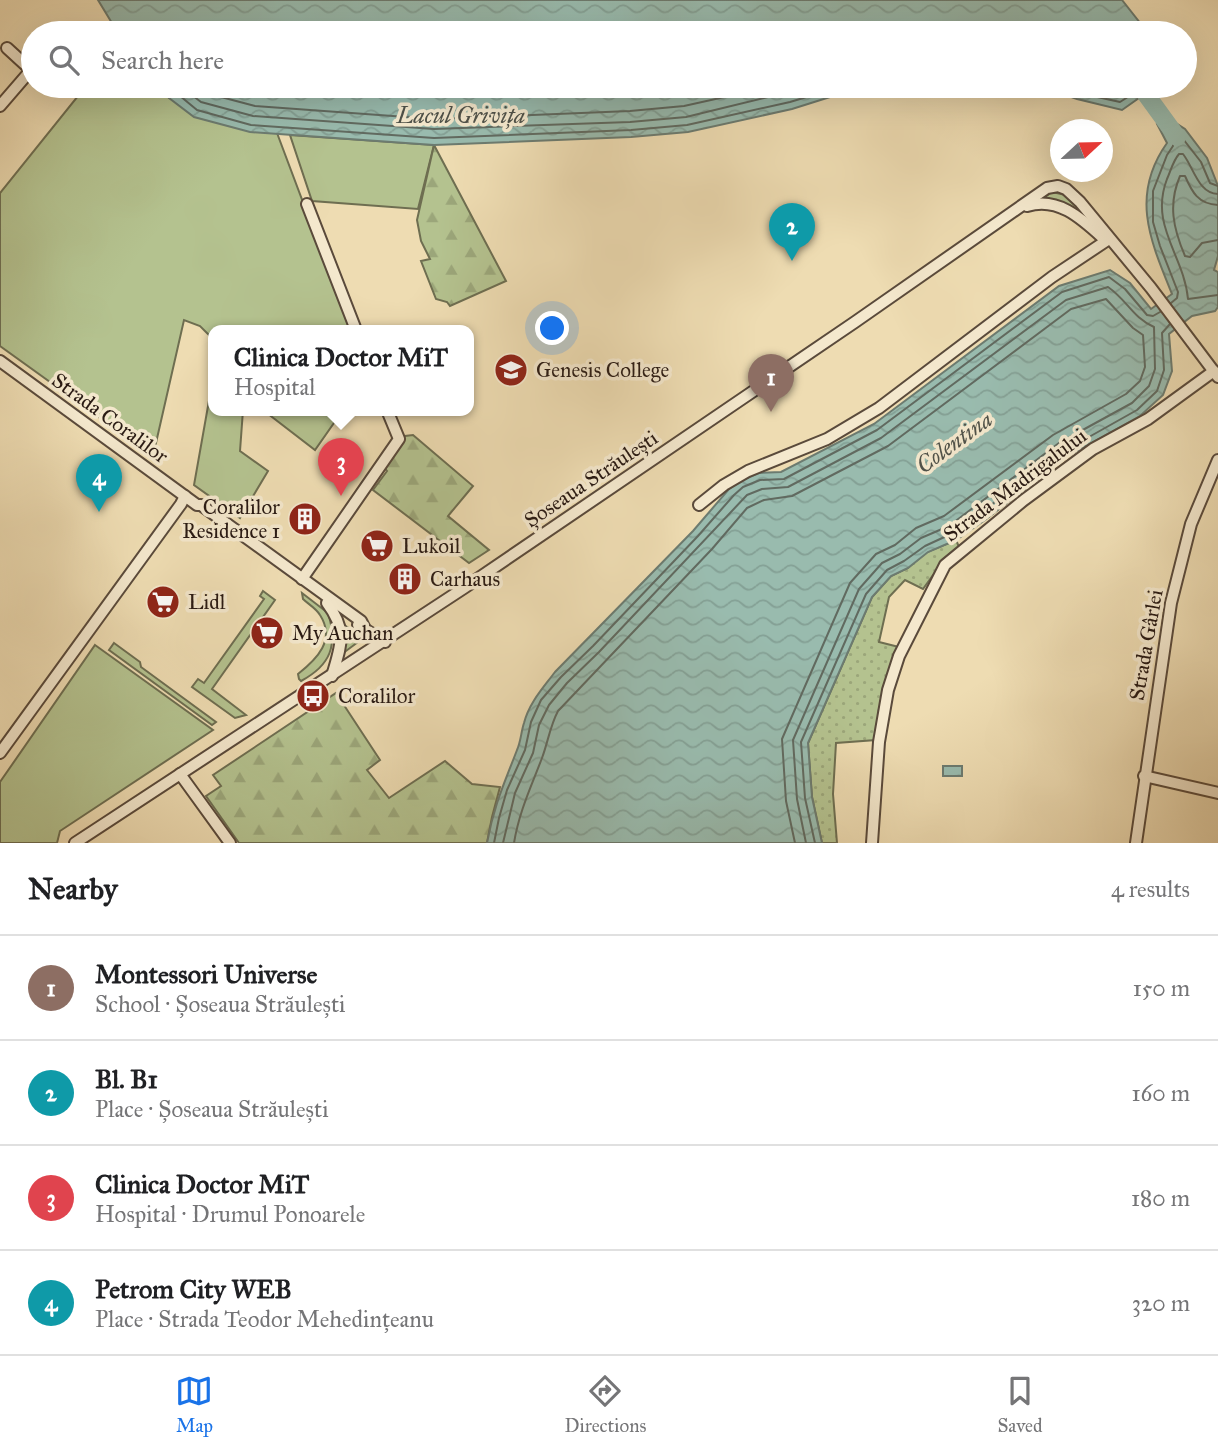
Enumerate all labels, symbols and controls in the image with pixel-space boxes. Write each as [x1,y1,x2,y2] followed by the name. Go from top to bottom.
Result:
[21,21,1197,98] search box
[45,41,83,79] icon: search
[101,44,224,76] text: Search here
[396,101,525,129] water label: Lacul Grivița
[1050,119,1113,182] north arrow
[769,203,815,261] pin: 2
[535,311,569,345] your location
[208,325,474,416] popup
[234,341,448,373] text: Clinica Doctor MiT
[492,351,530,389] school or university icon: Genesis College
[748,354,794,412] pin: 1
[536,357,670,383] place label: Genesis College
[47,367,173,469] street label: Strada Coralilor
[234,373,315,401] text: Hospital
[910,405,998,479] water label: Colentina
[938,422,1092,547] street label: Strada Madrigalului
[519,425,663,533] street label: Șoseaua Străulești
[318,438,364,496] pin: 3
[76,454,122,512] pin: 4
[182,494,280,544] place label: Coralilor Residence 1
[286,500,324,538] building icon: Coralilor Residence 1
[358,527,396,565] supermarket icon: Lukoil
[402,533,461,559] place label: Lukoil
[386,560,424,598] building icon: Carhaus
[430,566,500,592] place label: Carhaus
[144,583,182,621] supermarket icon: Lidl
[1123,587,1169,703] street label: Strada Gârlei
[188,589,226,615] place label: Lidl
[248,614,286,652] supermarket icon: My Auchan
[292,620,393,646] place label: My Auchan
[294,677,332,715] bus stop icon: Coralilor
[338,683,415,709] place label: Coralilor
[28,871,118,907] text: Nearby
[1111,875,1190,903] text: 4 results
[95,958,317,990] text: Montessori Universe
[46,974,56,1002] text: 1
[1133,974,1190,1002] text: 150 m
[95,990,345,1018] text: School · Șoseaua Străulești
[95,1063,158,1095] text: Bl. B1
[45,1079,57,1107] text: 2
[1132,1079,1190,1107] text: 160 m
[95,1095,328,1123] text: Place · Șoseaua Străulești
[95,1168,309,1200] text: Clinica Doctor MiT
[46,1184,56,1212] text: 3
[1131,1184,1190,1212] text: 180 m
[95,1200,365,1228] text: Hospital · Drumul Ponoarele
[95,1273,292,1305] text: Petrom City WEB
[45,1289,57,1317] text: 4
[1132,1289,1190,1317] text: 320 m
[95,1305,434,1333] text: Place · Strada Teodor Mehedințeanu
[175,1372,213,1437] tab: Map
[564,1372,646,1437] tab: Directions
[997,1372,1043,1437] tab: Saved

